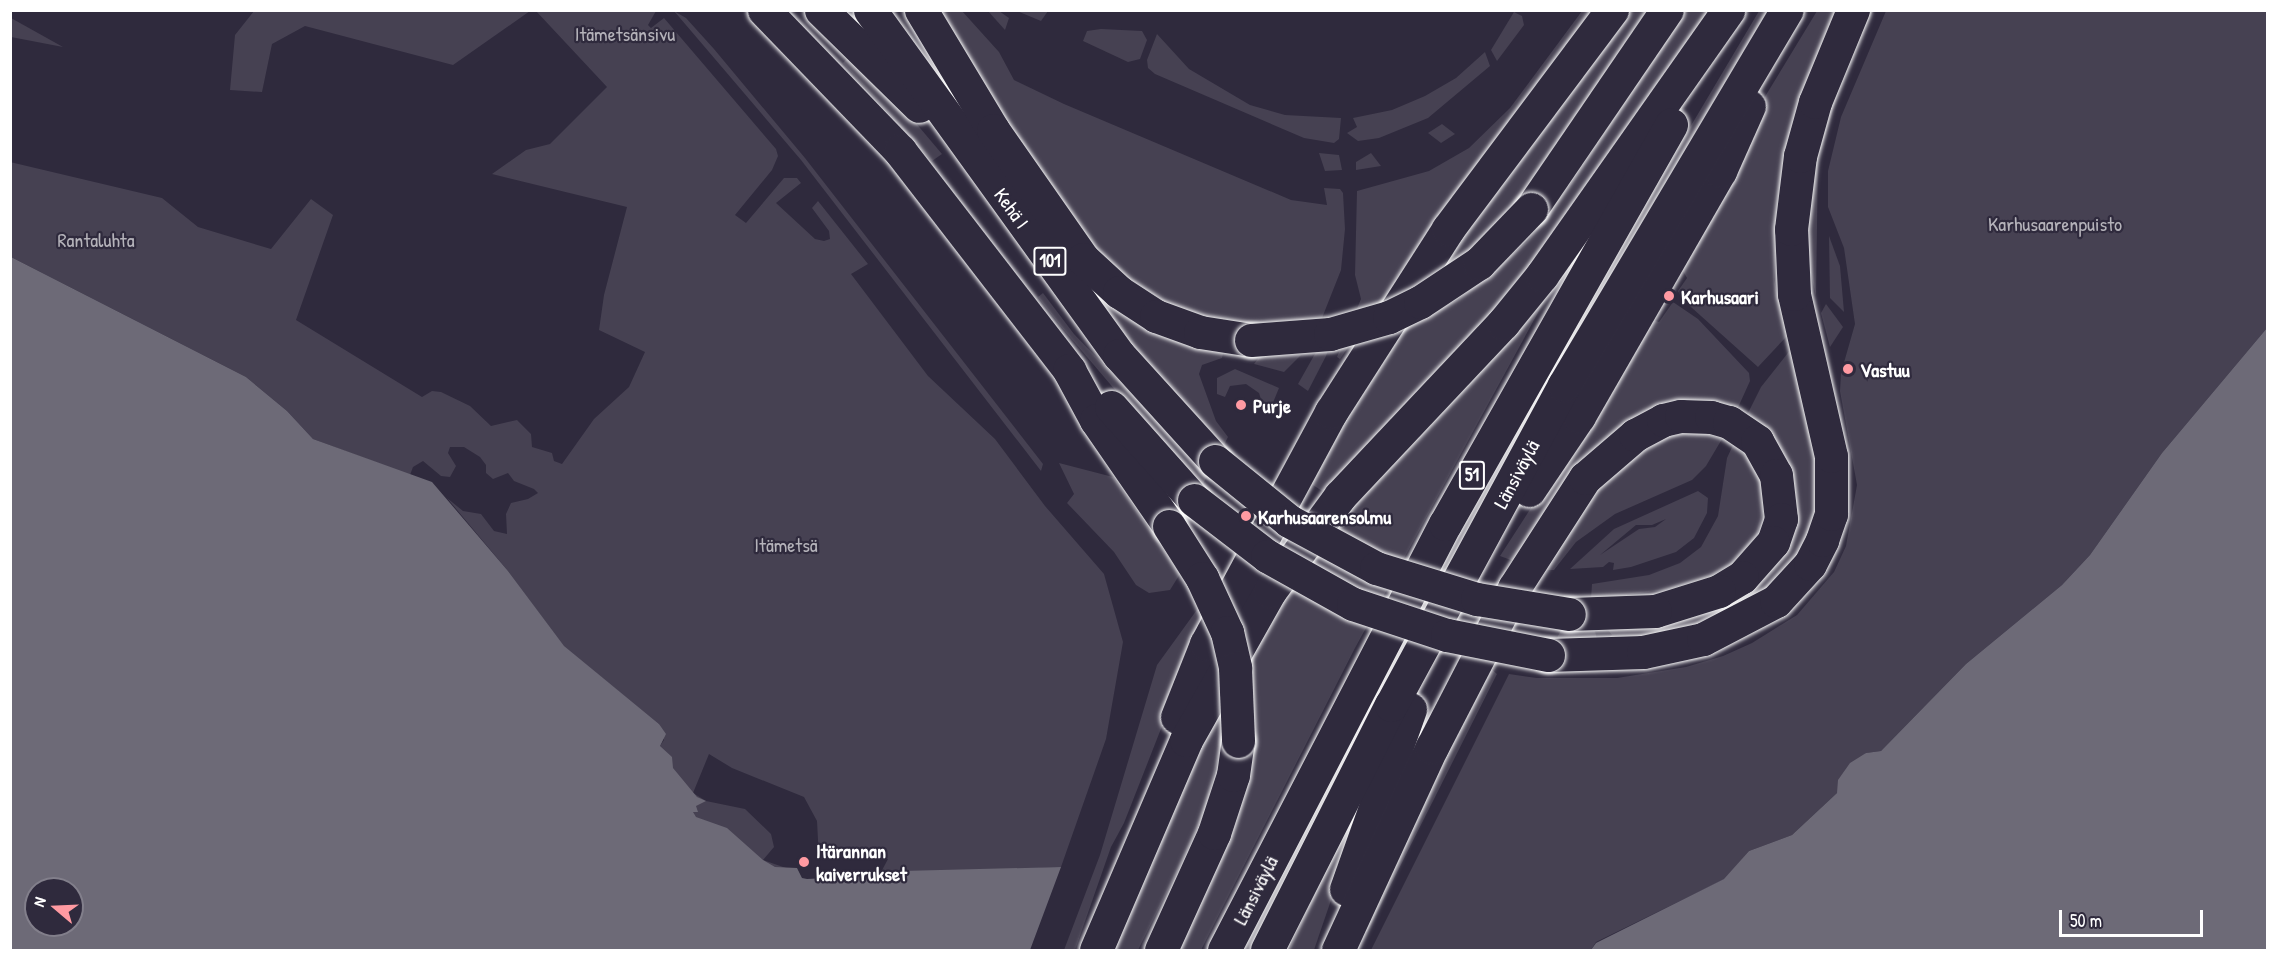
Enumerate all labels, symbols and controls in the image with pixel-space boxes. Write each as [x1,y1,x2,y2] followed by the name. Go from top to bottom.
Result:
[575,21,675,45] park label: Itämetsänsivu
[989,183,1035,233] street label: Kehä I
[1988,211,2122,235] park label: Karhusaarenpuisto
[57,227,135,251] park label: Rantaluhta
[1032,246,1068,276] road number: 101
[1681,284,1759,308] place label: Karhusaari
[1662,289,1676,303] marker: Karhusaari
[1860,357,1910,381] place label: Vastuu
[1841,362,1855,376] marker: Vastuu
[1253,393,1291,417] place label: Purje
[1234,398,1248,412] marker: Purje
[1488,436,1544,512] street label: Länsiväylä
[1458,460,1486,490] road number: 51
[1258,504,1391,528] place label: Karhusaarensolmu
[1239,509,1253,523] marker: Karhusaarensolmu
[754,532,818,556] park label: Itämetsä
[816,838,907,885] place label: Itärannan kaiverrukset
[1228,852,1282,928] street label: Länsiväylä
[797,855,811,869] marker: Itärannan kaiverrukset
[24,877,84,937] north arrow
[27,894,51,909] text: N
[2062,898,2206,936] scale bar
[2070,908,2102,933] text: 50 m

